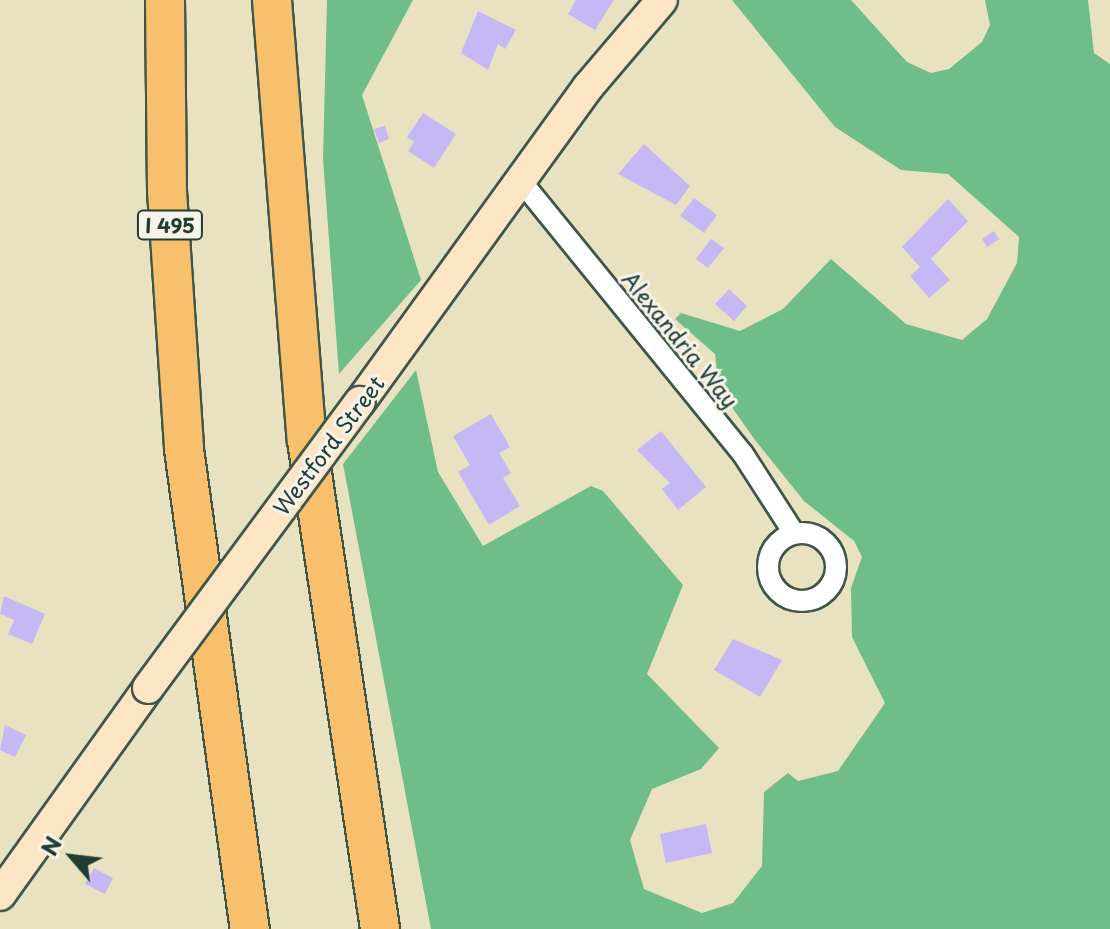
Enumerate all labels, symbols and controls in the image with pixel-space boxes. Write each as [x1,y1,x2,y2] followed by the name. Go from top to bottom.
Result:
[136,209,204,241] road number: I 495
[617,265,745,413] street label: Alexandria Way
[267,370,389,520] street label: Westford Street
[32,817,112,897] north arrow
[32,830,69,861] text: N

